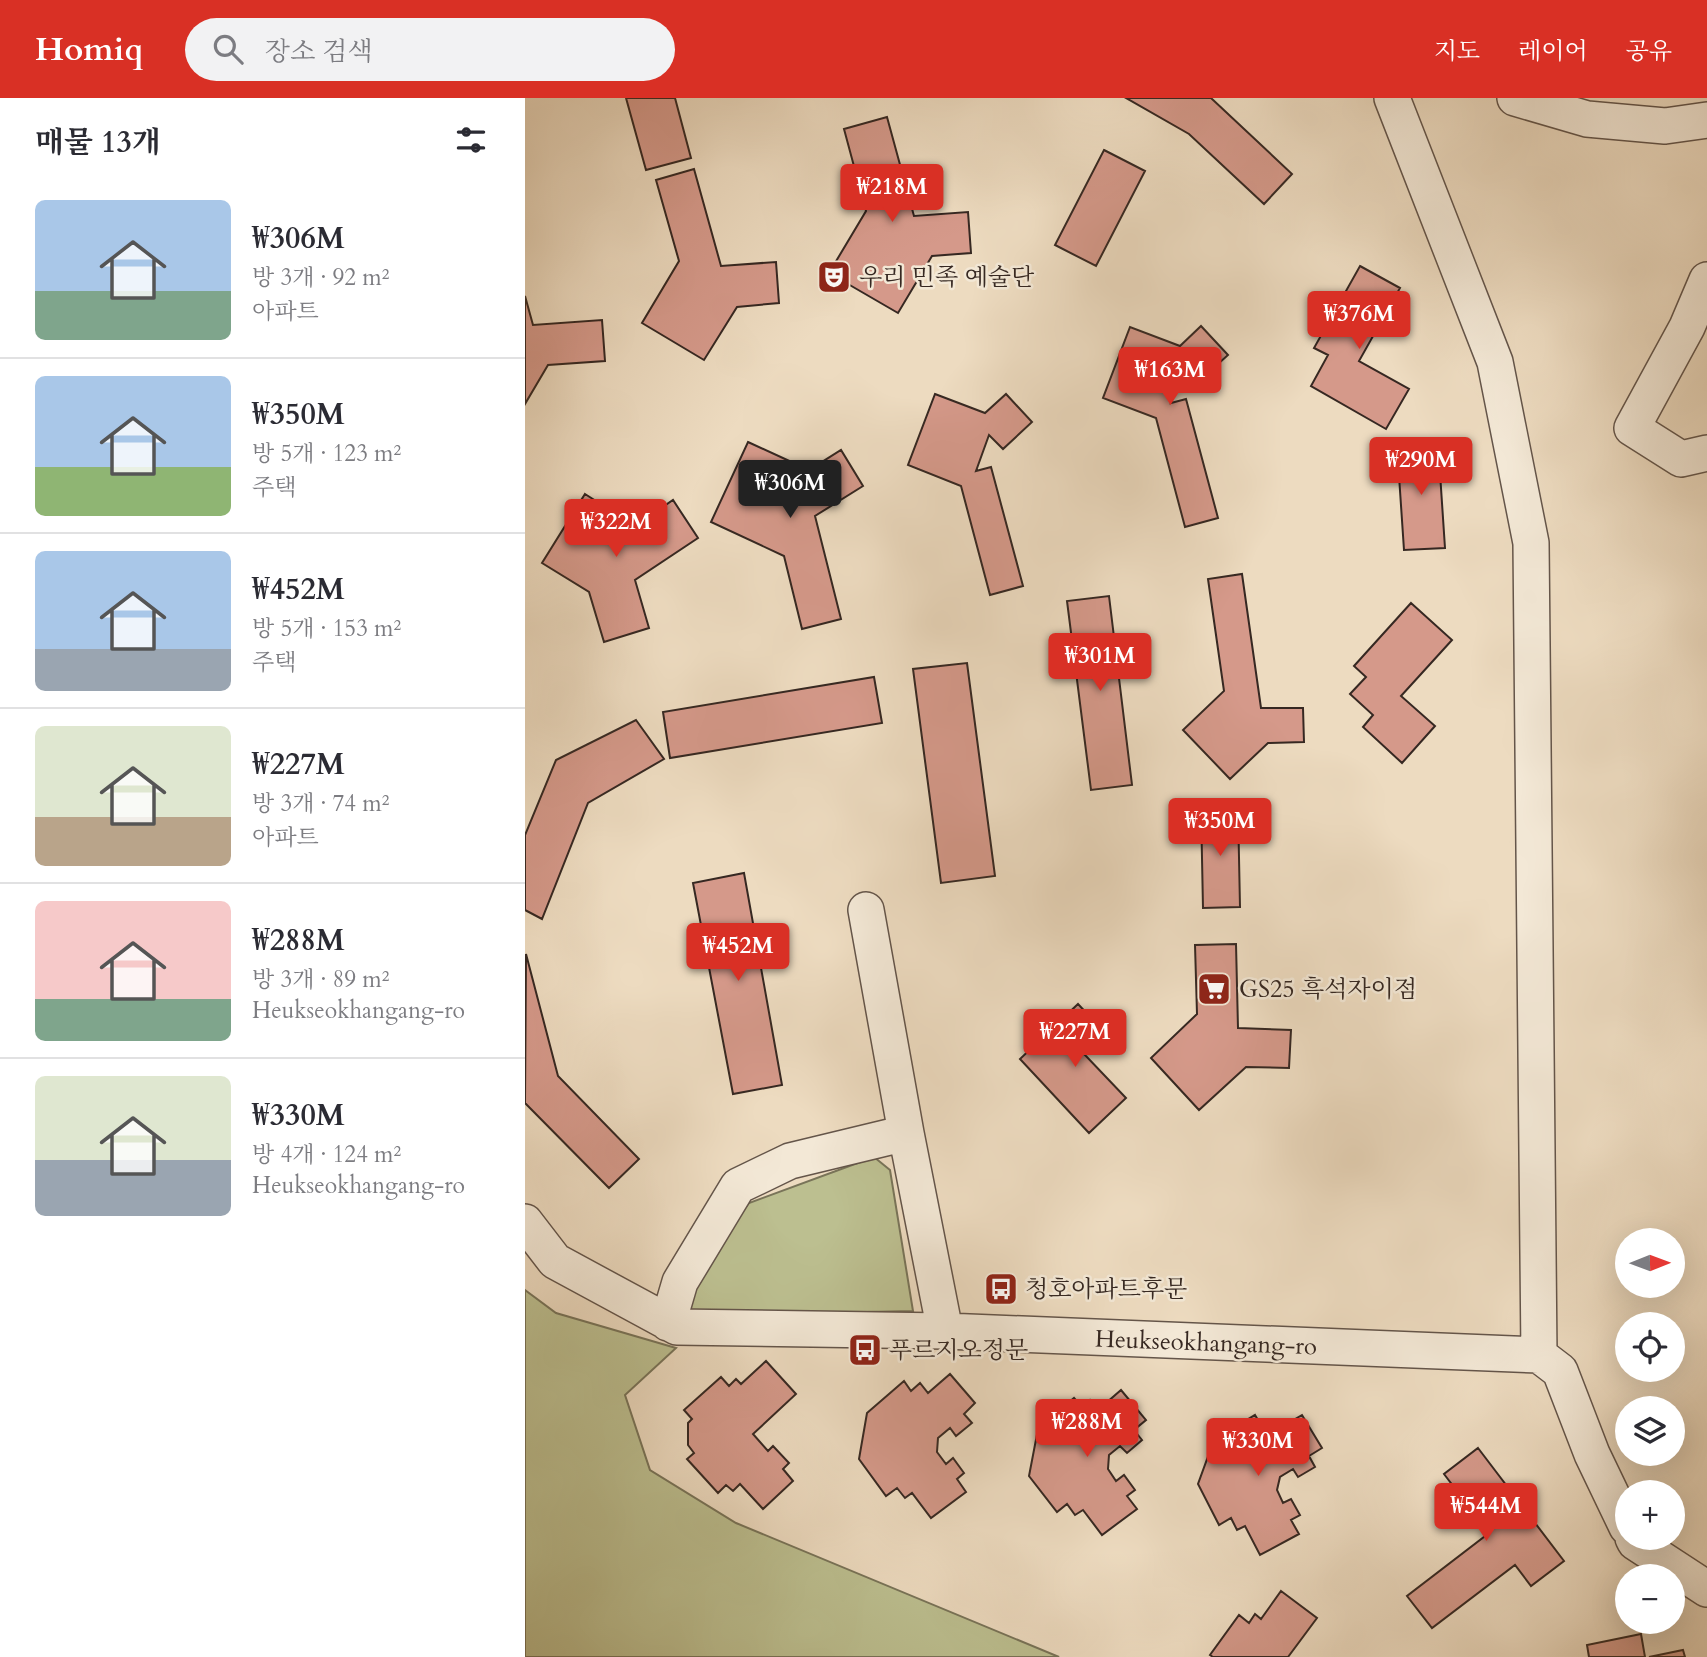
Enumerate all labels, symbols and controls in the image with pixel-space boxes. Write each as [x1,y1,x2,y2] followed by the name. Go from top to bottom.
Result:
[185,18,675,81] search box
[35,27,143,72] text: Homiq
[209,30,247,68] icon: search
[265,34,373,69] text: 장소 검색
[1434,35,1480,68] text: 지도
[1518,35,1588,68] text: 레이어
[1626,35,1672,68] text: 공유
[452,121,490,159] icon: filters
[35,122,161,163] text: 매물 13개
[843,164,941,224] pin: ₩218M
[856,171,928,202] text: ₩218M
[252,218,345,259] text: ₩306M
[91,228,175,312] icon: home
[815,258,853,296] theatre icon: 우리 민족 예술단
[859,261,1035,294] place label: 우리 민족 예술단
[252,262,389,293] text: 방 3개 · 92 m²
[1310,292,1408,351] pin: ₩376M
[252,296,319,327] text: 아파트
[1323,298,1395,329] text: ₩376M
[1121,348,1219,407] pin: ₩163M
[1134,354,1206,385] text: ₩163M
[252,394,345,435] text: ₩350M
[91,404,175,488] icon: home
[252,438,401,469] text: 방 5개 · 123 m²
[1372,438,1470,497] pin: ₩290M
[1385,444,1457,475] text: ₩290M
[741,460,839,520] pin: ₩306M
[754,467,826,498] text: ₩306M
[252,472,296,503] text: 주택
[567,500,665,559] pin: ₩322M
[580,506,652,537] text: ₩322M
[252,569,345,610] text: ₩452M
[91,579,175,663] icon: home
[252,613,401,644] text: 방 5개 · 153 m²
[1051,634,1149,693] pin: ₩301M
[1064,640,1136,671] text: ₩301M
[252,647,296,678] text: 주택
[252,744,345,785] text: ₩227M
[91,754,175,838] icon: home
[252,788,389,819] text: 방 3개 · 74 m²
[1171,798,1269,858] pin: ₩350M
[1184,805,1256,836] text: ₩350M
[252,822,319,853] text: 아파트
[252,920,345,961] text: ₩288M
[689,924,787,983] pin: ₩452M
[91,929,175,1013] icon: home
[702,930,774,961] text: ₩452M
[252,964,389,995] text: 방 3개 · 89 m²
[1195,970,1233,1008] supermarket icon: GS25 흑석자이점
[1239,973,1417,1006] place label: GS25 흑석자이점
[252,995,465,1026] text: Heukseokhangang-ro
[1026,1010,1124,1069] pin: ₩227M
[1039,1016,1111,1047] text: ₩227M
[252,1095,345,1136] text: ₩330M
[91,1104,175,1188] icon: home
[252,1139,401,1170] text: 방 4개 · 124 m²
[252,1170,465,1201] text: Heukseokhangang-ro
[1615,1228,1685,1298] north arrow
[1615,1228,1685,1634] map controls
[982,1270,1020,1308] bus stop icon: 청호아파트후문
[1025,1273,1187,1306] place label: 청호아파트후문
[1615,1312,1685,1382] button: locate
[1094,1323,1318,1363] street label: Heukseokhangang-ro
[846,1331,884,1369] bus stop icon: 푸르지오정문
[889,1334,1028,1367] place label: 푸르지오정문
[1615,1396,1685,1466] button: layers
[1038,1400,1136,1459] pin: ₩288M
[1051,1406,1123,1437] text: ₩288M
[1209,1418,1307,1478] pin: ₩330M
[1222,1425,1294,1456] text: ₩330M
[1615,1480,1685,1550] button: +
[1437,1484,1535,1543] pin: ₩544M
[1450,1490,1522,1521] text: ₩544M
[1615,1564,1685,1634] button: −

